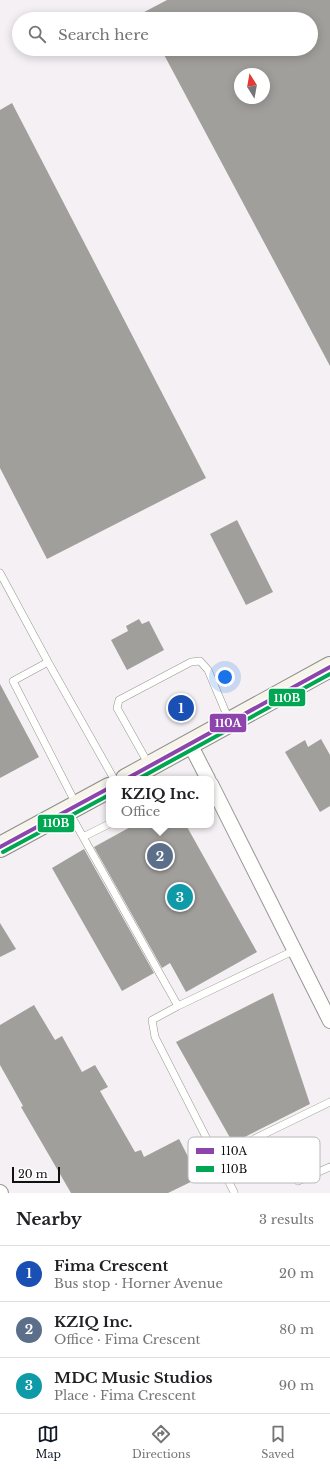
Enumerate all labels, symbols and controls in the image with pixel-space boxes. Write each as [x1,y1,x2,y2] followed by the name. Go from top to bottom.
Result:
[12,12,318,56] search box
[26,23,48,45] icon: search
[58,25,149,44] text: Search here
[234,68,270,104] north arrow
[215,667,235,687] your location
[268,688,306,707] line badge: 110B
[274,691,301,705] text: 110B
[168,693,194,723] pin: 1
[209,713,247,733] line badge: 110A
[215,716,242,730] text: 110A
[106,776,214,828] popup
[121,784,199,803] text: KZIQ Inc.
[121,803,160,820] text: Office
[37,814,75,833] line badge: 110B
[43,816,70,830] text: 110B
[147,841,173,871] pin: 2
[167,882,193,912] pin: 3
[188,1137,320,1183] legend
[221,1144,247,1158] text: 110A
[221,1162,247,1176] text: 110B
[12,1165,60,1184] scale bar
[18,1167,48,1181] text: 20 m
[16,1209,82,1230] text: Nearby
[259,1211,314,1228] text: 3 results
[54,1256,168,1275] text: Fima Crescent
[26,1265,32,1282] text: 1
[279,1265,314,1282] text: 20 m
[54,1275,223,1292] text: Bus stop · Horner Avenue
[54,1312,132,1331] text: KZIQ Inc.
[25,1321,33,1338] text: 2
[279,1321,314,1338] text: 80 m
[54,1331,201,1348] text: Office · Fima Crescent
[54,1368,213,1387] text: MDC Music Studios
[25,1377,33,1394] text: 3
[279,1377,314,1394] text: 90 m
[54,1387,196,1404] text: Place · Fima Crescent
[35,1423,61,1461] tab: Map
[132,1423,190,1461] tab: Directions
[261,1423,295,1461] tab: Saved

